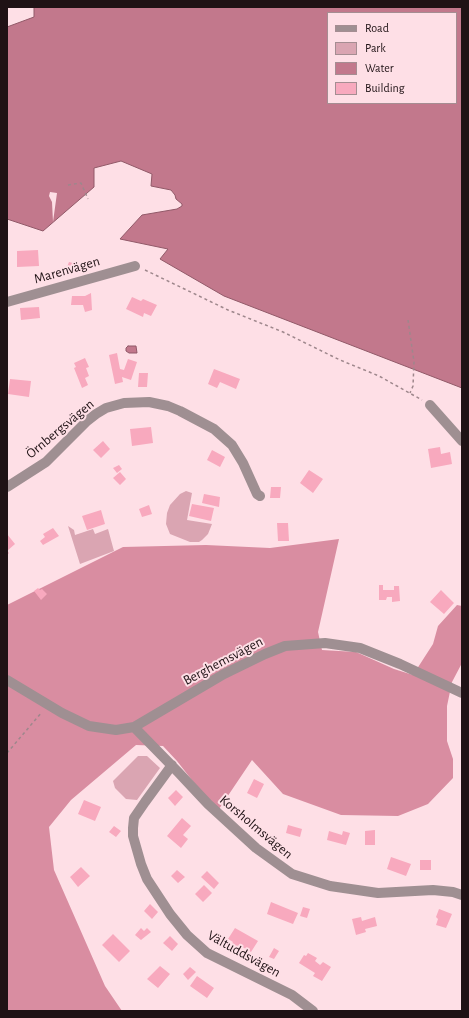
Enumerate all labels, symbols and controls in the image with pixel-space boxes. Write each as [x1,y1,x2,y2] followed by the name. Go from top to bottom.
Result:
[327,12,457,104] legend
[365,22,389,34] text: Road
[365,42,386,54] text: Park
[365,62,394,74] text: Water
[365,82,405,94] text: Building
[32,253,102,287] street label: Marenvägen
[23,396,97,462] street label: Örnbergsvägen
[180,633,266,689] street label: Berghemsvägen
[216,792,296,862] street label: Korsholmsvägen
[205,927,283,981] street label: Vältuddsvägen

